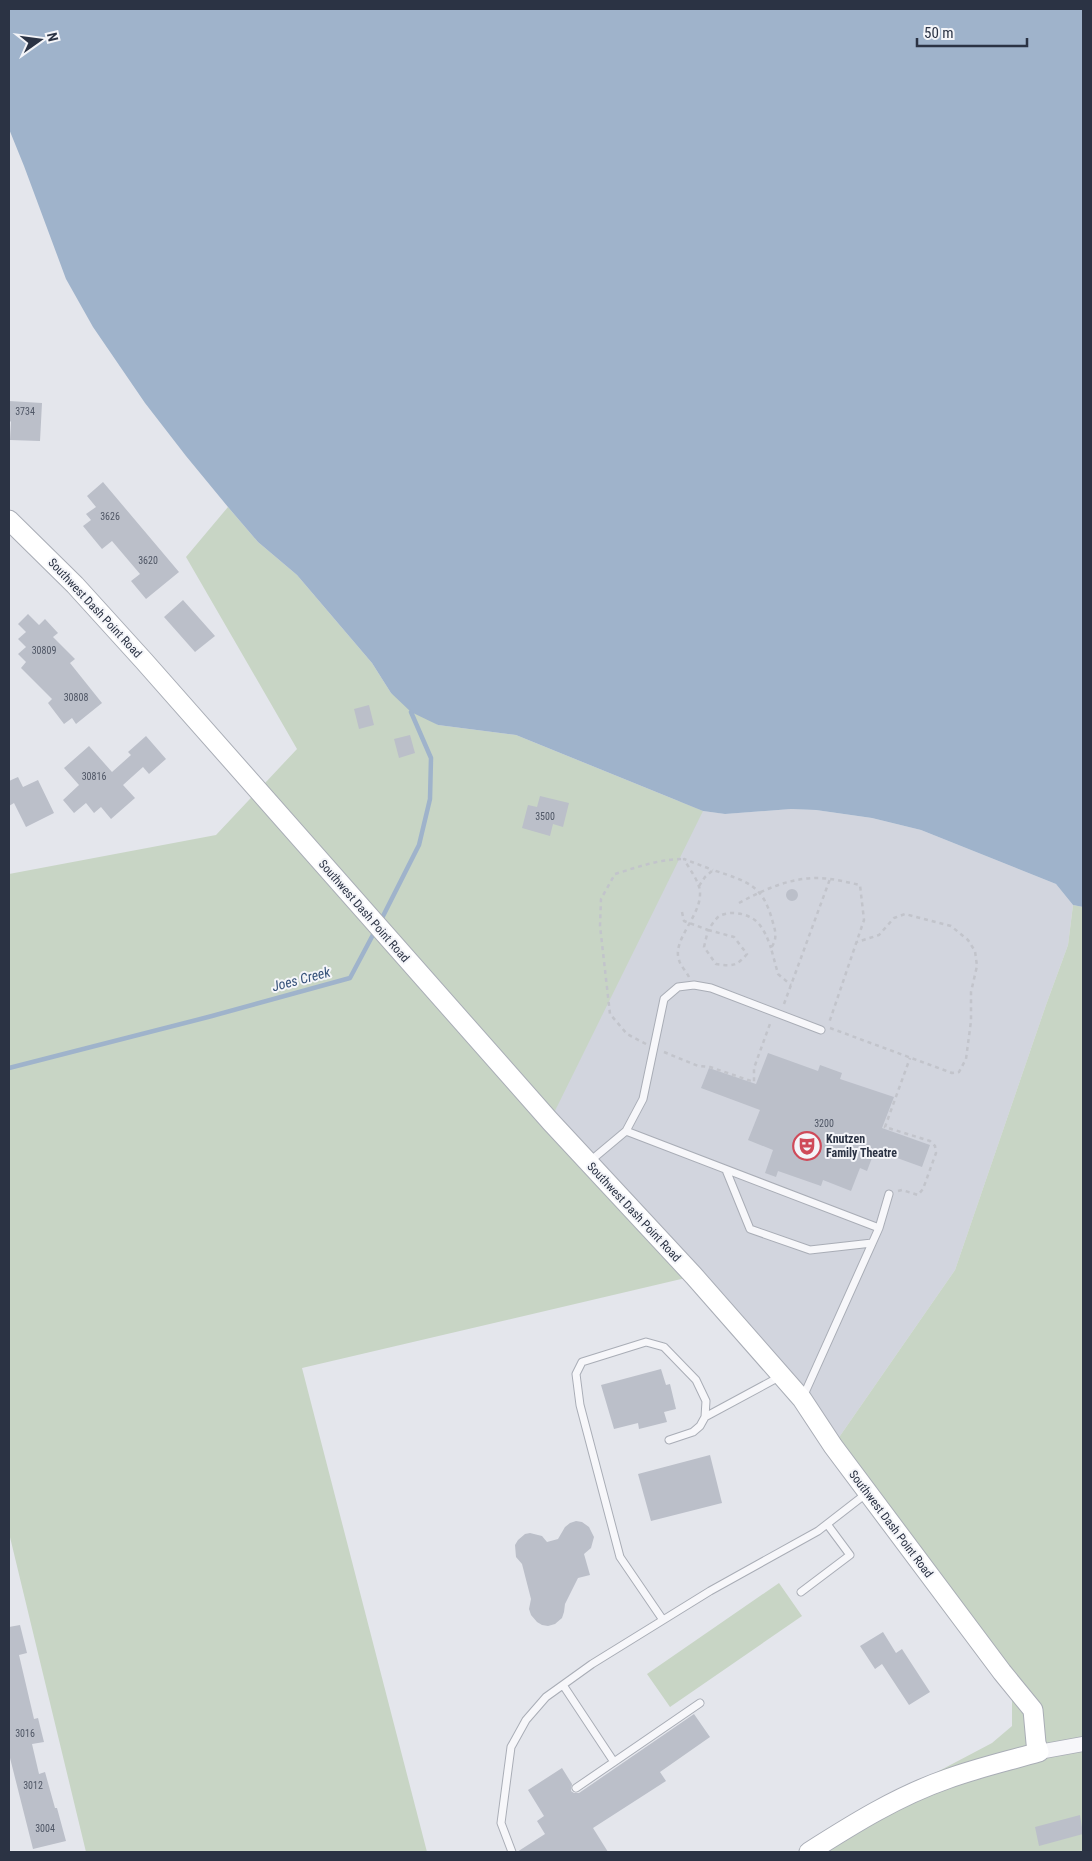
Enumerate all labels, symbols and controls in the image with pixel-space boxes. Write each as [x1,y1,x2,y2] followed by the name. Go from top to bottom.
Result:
[15,15,65,65] north arrow
[917,15,1027,47] scale bar
[924,24,954,42] text: 50 m
[44,31,61,43] text: N
[15,406,35,417] house number: 3734
[100,511,120,522] house number: 3626
[45,555,145,661] street label: Southwest Dash Point Road
[138,555,158,566] house number: 3620
[32,645,56,656] house number: 30809
[64,692,88,703] house number: 30808
[82,771,106,782] house number: 30816
[535,811,555,822] house number: 3500
[316,857,412,965] street label: Southwest Dash Point Road
[270,963,333,994] water label: Joes Creek
[814,1118,834,1129] house number: 3200
[792,1131,822,1161] theatre icon: Knutzen Family Theatre
[826,1132,897,1160] place label: Knutzen Family Theatre
[584,1159,684,1265] street label: Southwest Dash Point Road
[846,1468,936,1580] street label: Southwest Dash Point Road
[15,1728,35,1739] house number: 3016
[23,1780,43,1791] house number: 3012
[35,1823,55,1834] house number: 3004

